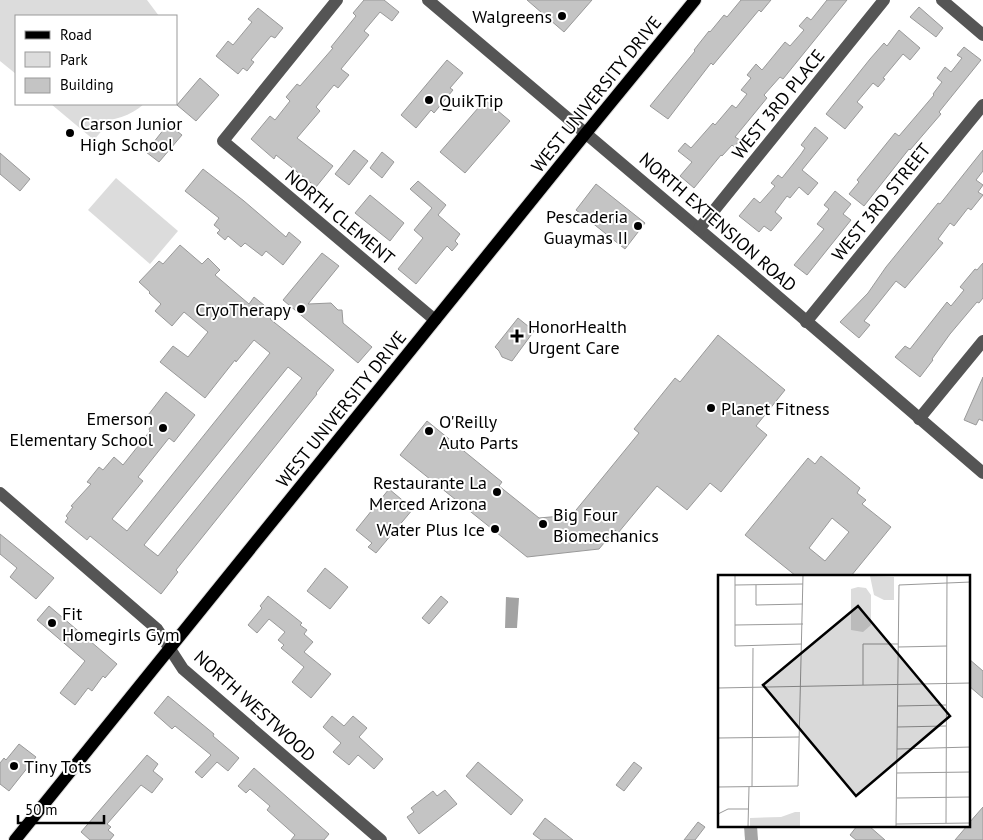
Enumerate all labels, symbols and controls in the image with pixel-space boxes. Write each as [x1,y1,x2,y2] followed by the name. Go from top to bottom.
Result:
[472,5,552,28] place label: Walgreens
[556,10,568,22] marker: Walgreens
[526,11,666,177] street label: WEST UNIVERSITY DRIVE
[15,15,178,105] legend
[60,25,92,44] text: Road
[727,44,829,164] street label: WEST 3RD PLACE
[60,50,88,69] text: Park
[60,75,114,94] text: Building
[439,89,503,112] place label: QuikTrip
[423,94,435,106] marker: QuikTrip
[80,112,182,156] place label: Carson Junior High School
[64,127,76,139] marker: Carson Junior High School
[826,138,936,266] street label: WEST 3RD STREET
[635,147,801,297] street label: NORTH EXTENSION ROAD
[280,164,400,270] street label: NORTH CLEMENT
[544,205,628,249] place label: Pescaderia Guaymas II
[632,220,644,232] marker: Pescaderia Guaymas II
[195,298,292,321] place label: CryoTherapy
[295,303,307,315] marker: CryoTherapy
[528,315,627,359] place label: HonorHealth Urgent Care
[271,326,411,492] street label: WEST UNIVERSITY DRIVE
[510,329,524,343] marker: HonorHealth Urgent Care
[721,397,830,420] place label: Planet Fitness
[705,402,717,414] marker: Planet Fitness
[10,407,154,451] place label: Emerson Elementary School
[439,410,518,454] place label: O'Reilly Auto Parts
[157,422,169,434] marker: Emerson Elementary School
[423,425,435,437] marker: O'Reilly Auto Parts
[369,471,487,515] place label: Restaurante La Merced Arizona
[491,486,503,498] marker: Restaurante La Merced Arizona
[553,503,659,547] place label: Big Four Biomechanics
[376,518,485,541] place label: Water Plus Ice
[537,518,549,530] marker: Big Four Biomechanics
[489,523,501,535] marker: Water Plus Ice
[718,575,970,828] inset map
[62,602,180,646] place label: Fit Homegirls Gym
[46,617,58,629] marker: Fit Homegirls Gym
[189,645,321,767] street label: NORTH WESTWOOD
[24,755,92,778] place label: Tiny Tots
[8,760,20,772] marker: Tiny Tots
[18,792,104,824] scale bar
[25,800,58,819] text: 50 m

